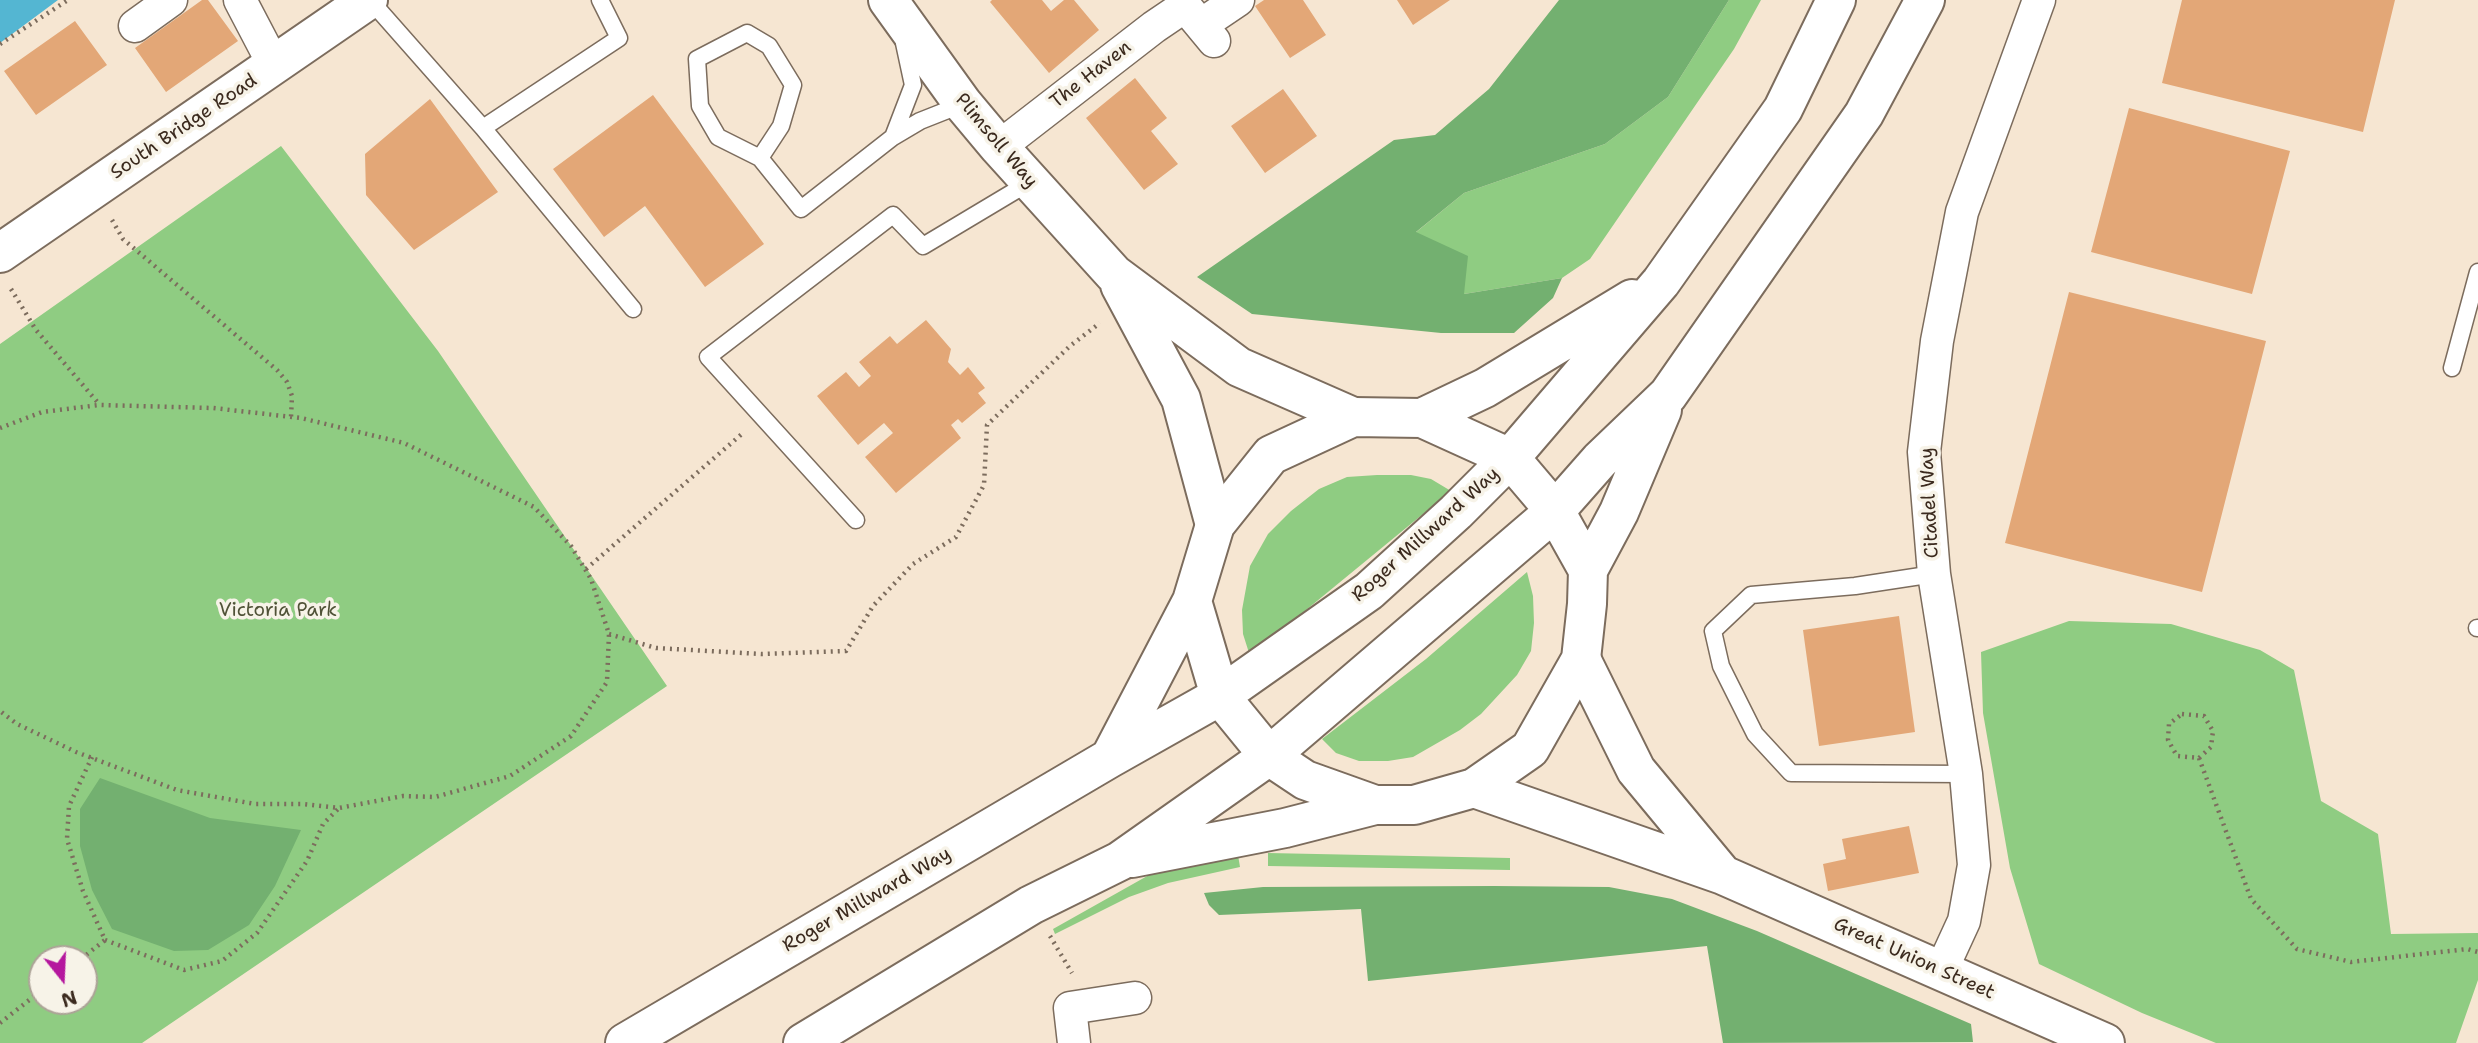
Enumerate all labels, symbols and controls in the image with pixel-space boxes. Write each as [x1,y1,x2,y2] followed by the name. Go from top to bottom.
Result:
[1046,36,1136,114] street label: The Haven
[106,69,262,185] street label: South Bridge Road
[950,89,1042,193] street label: Plimsoll Way
[1916,447,1944,559] street label: Citadel Way
[1348,463,1504,607] street label: Roger Millward Way
[219,600,337,622] park label: Victoria Park
[779,843,955,957] street label: Roger Millward Way
[1830,913,1998,1005] street label: Great Union Street
[28,945,98,1015] north arrow
[58,984,80,1013] text: N

